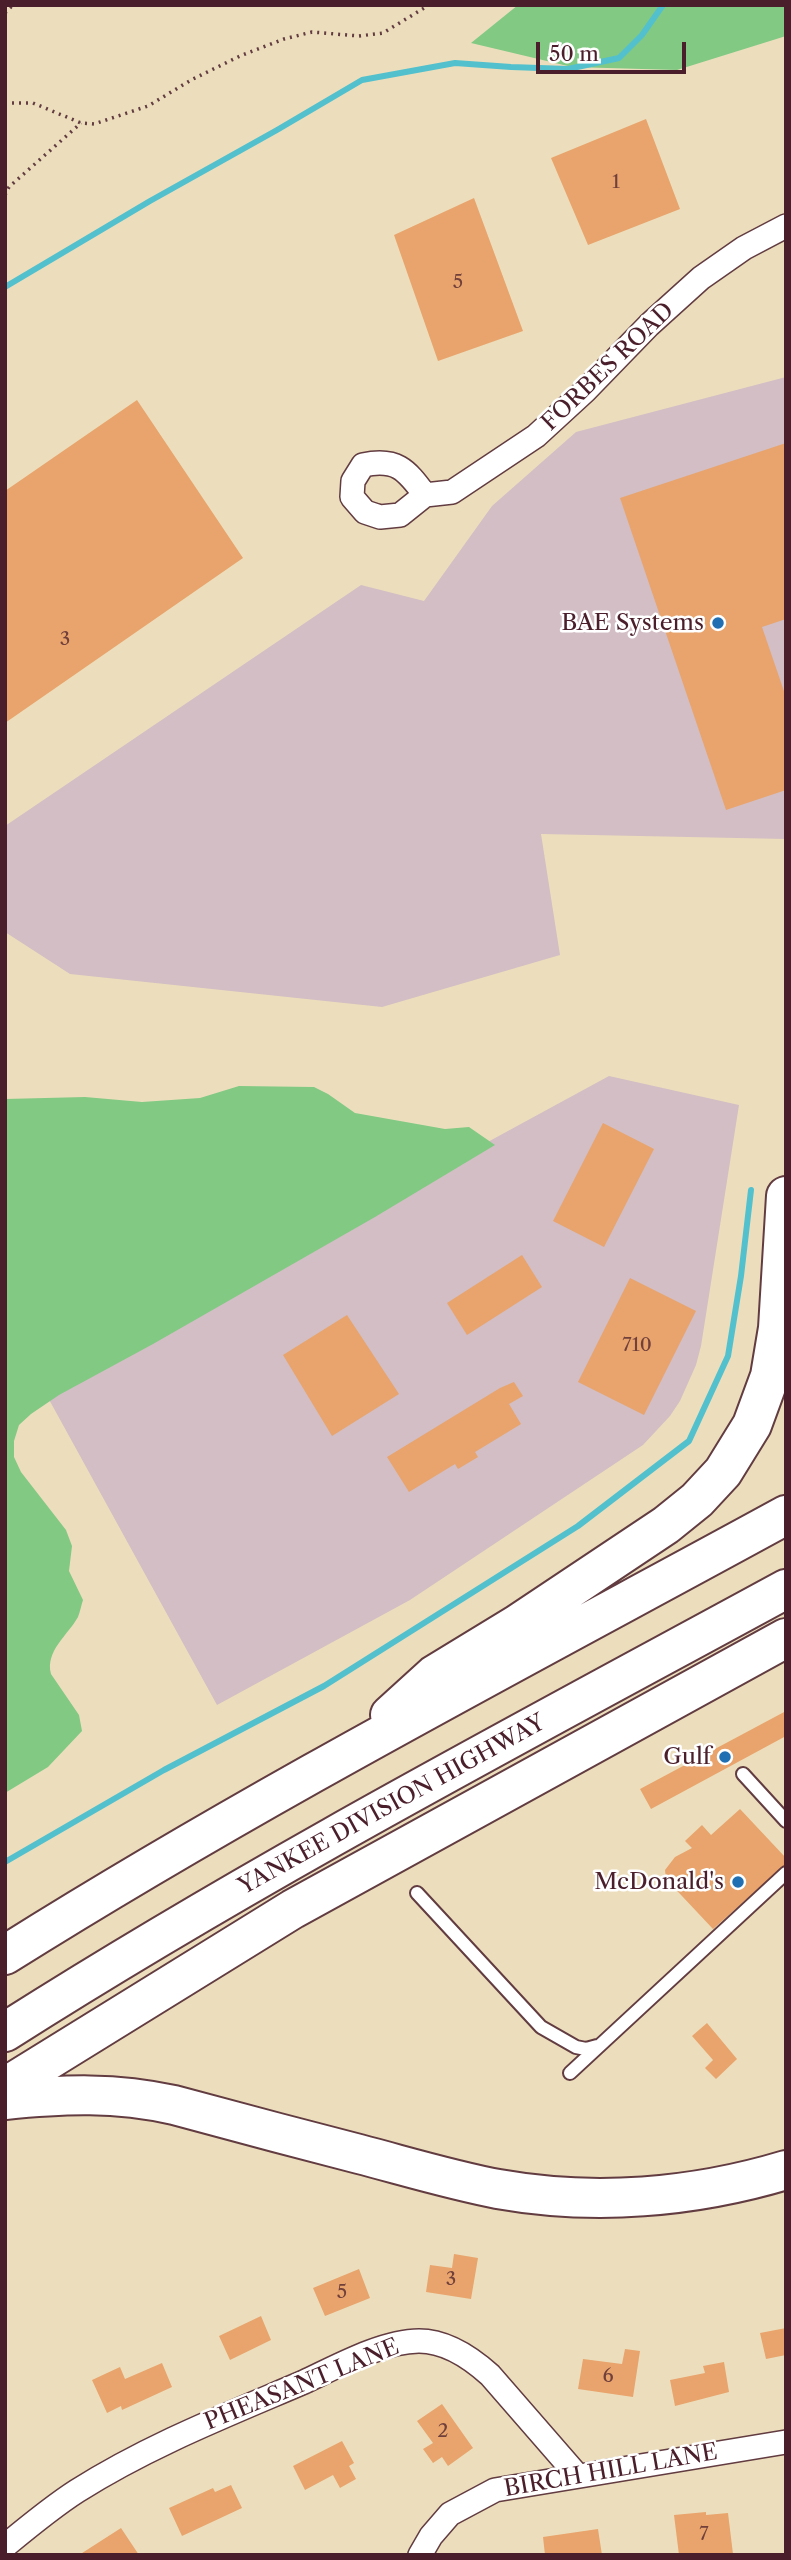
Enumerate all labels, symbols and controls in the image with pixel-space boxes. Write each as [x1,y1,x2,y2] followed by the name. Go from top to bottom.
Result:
[539,28,690,72] scale bar
[549,41,599,66] text: 50 m
[612,172,620,194] house number: 1
[453,272,463,294] house number: 5
[536,297,680,437] street label: FORBES ROAD
[561,609,704,637] place label: BAE Systems
[710,615,726,631] marker: BAE Systems
[60,629,70,651] house number: 3
[622,1335,652,1357] house number: 710
[234,1709,550,1901] street label: YANKEE DIVISION HIGHWAY
[663,1743,711,1771] place label: Gulf
[717,1749,733,1765] marker: Gulf
[594,1868,724,1896] place label: McDonald's
[730,1874,746,1890] marker: McDonald's
[446,2269,456,2291] house number: 3
[337,2282,347,2304] house number: 5
[201,2333,403,2437] street label: PHEASANT LANE
[602,2366,614,2388] house number: 6
[438,2421,448,2443] house number: 2
[502,2439,720,2503] street label: BIRCH HILL LANE
[699,2524,709,2546] house number: 7

